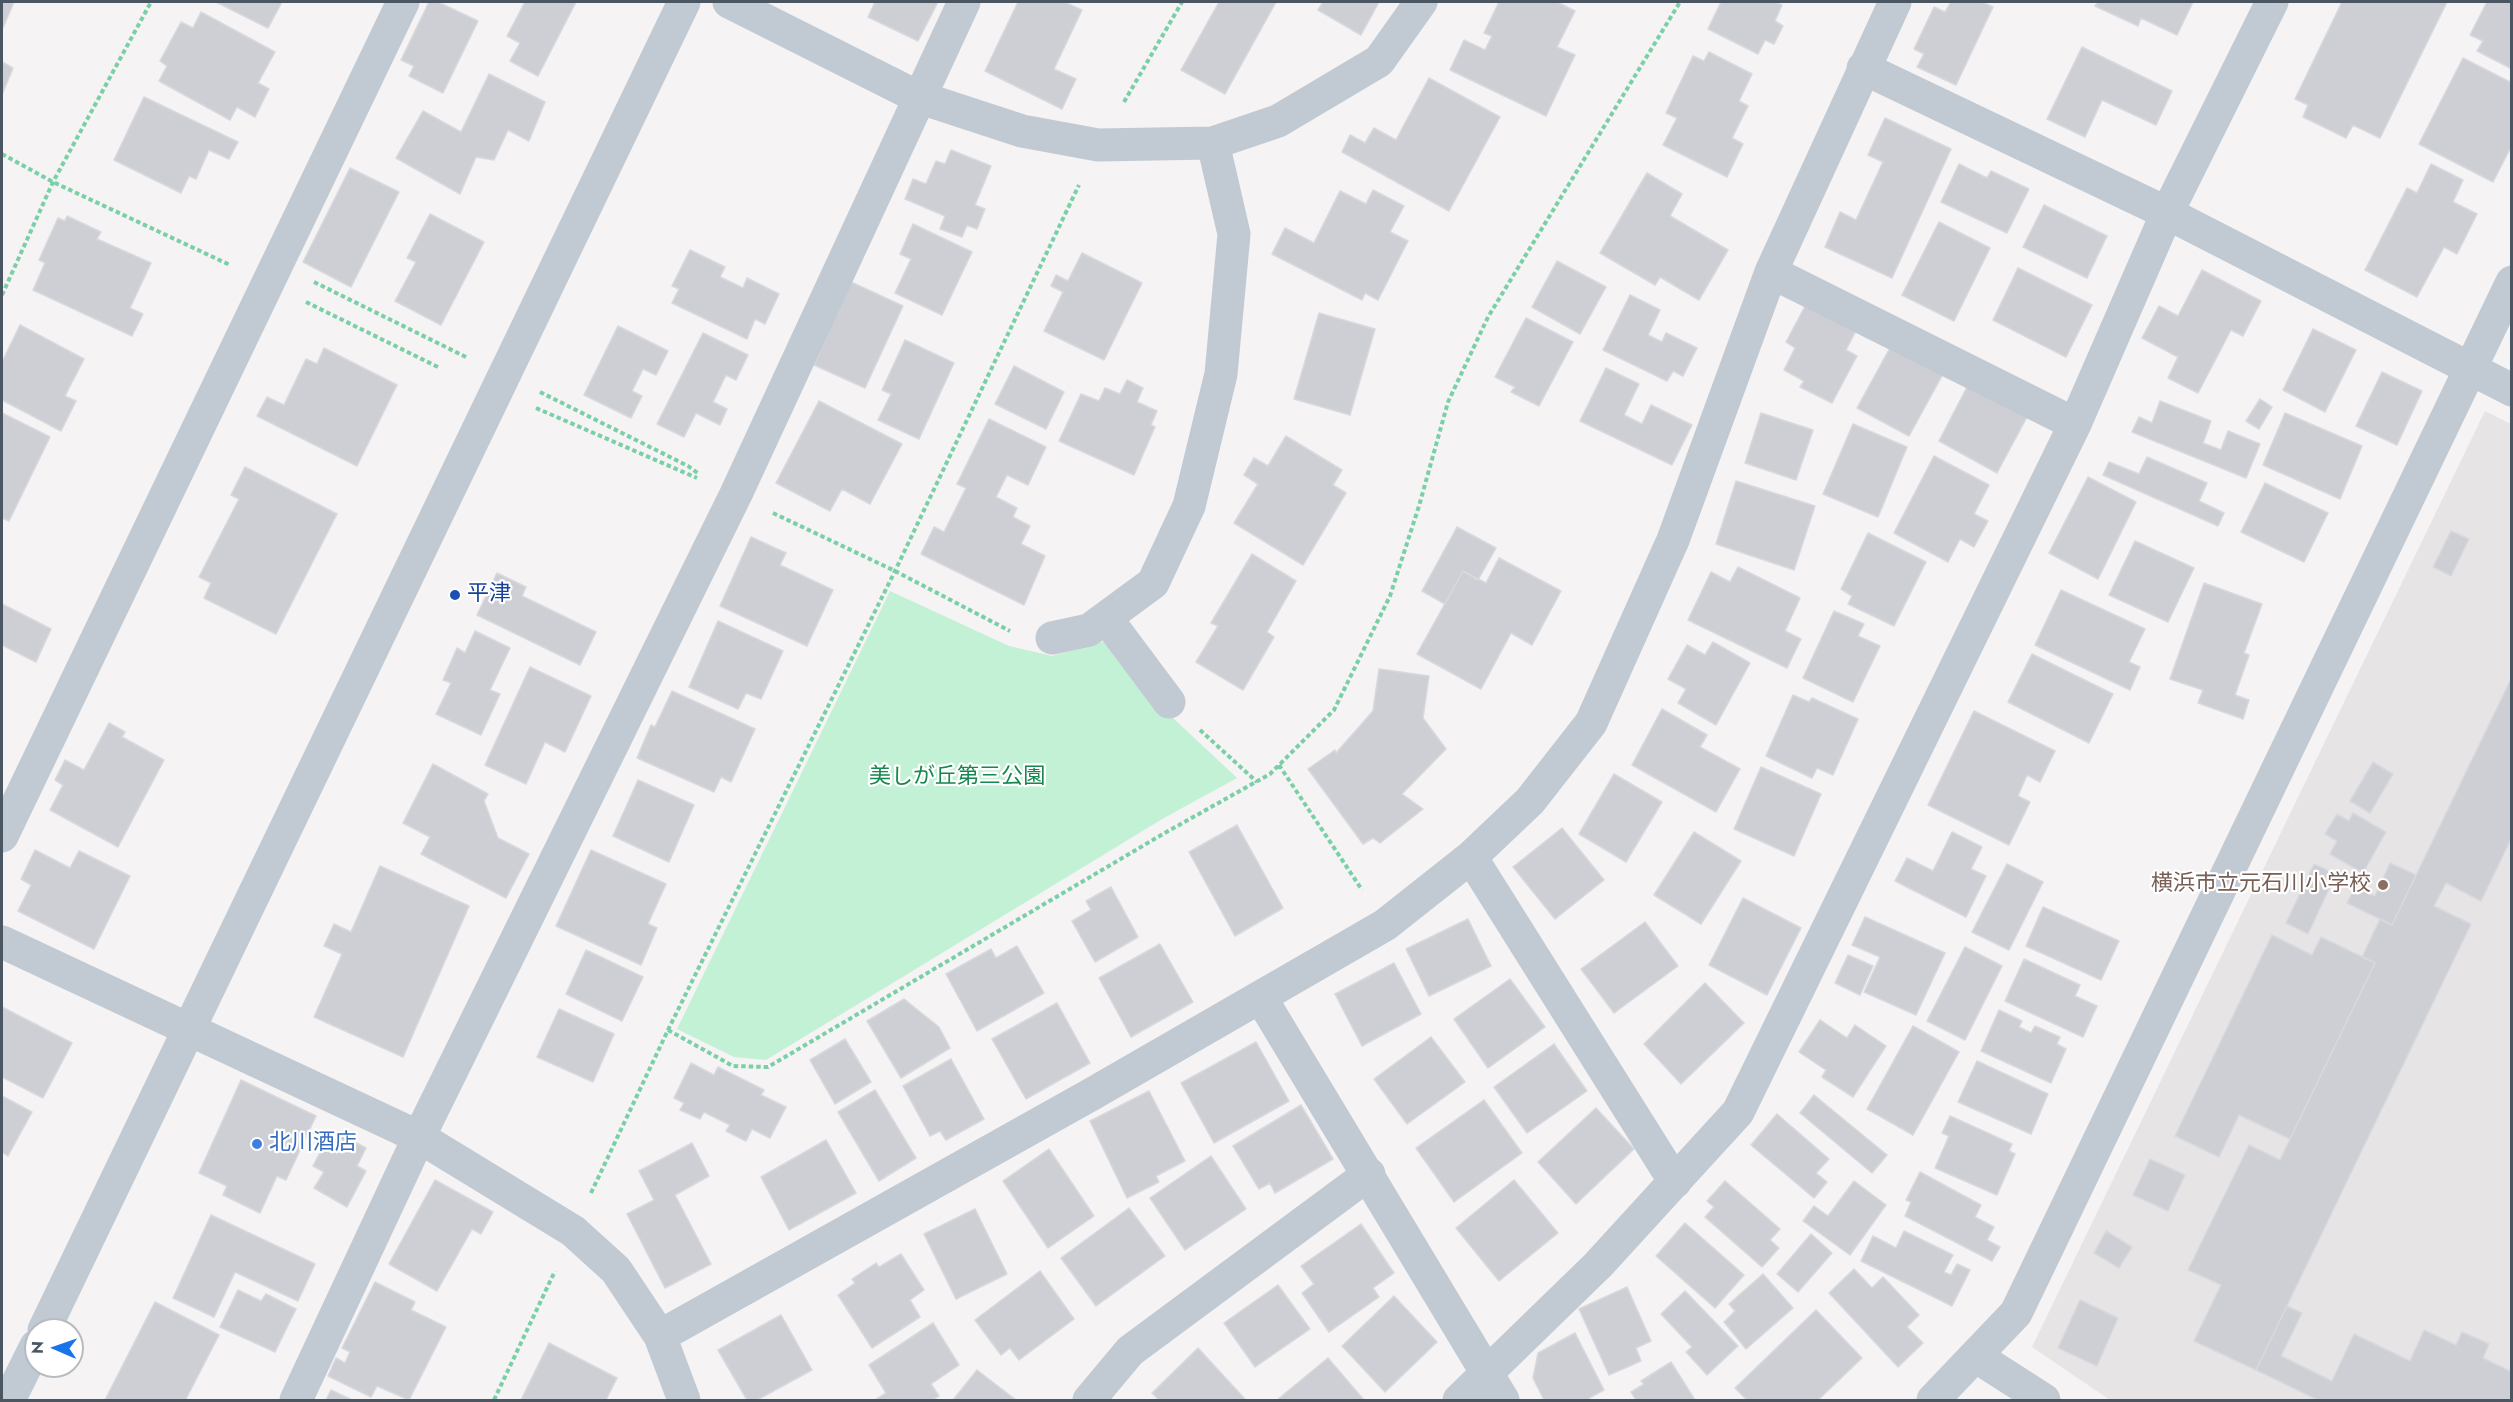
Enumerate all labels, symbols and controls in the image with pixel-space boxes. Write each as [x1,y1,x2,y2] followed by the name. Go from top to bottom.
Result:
[467,582,511,608] place label: 平津
[448,588,462,602] marker: 平津
[869,765,1045,791] park label: 美しが丘第三公園
[2151,872,2371,898] place label: 横浜市立元石川小学校
[2376,878,2390,892] marker: 横浜市立元石川小学校
[269,1131,357,1157] place label: 北川酒店
[250,1137,264,1151] marker: 北川酒店
[24,1318,84,1378] north arrow
[26,1341,49,1354] text: N

